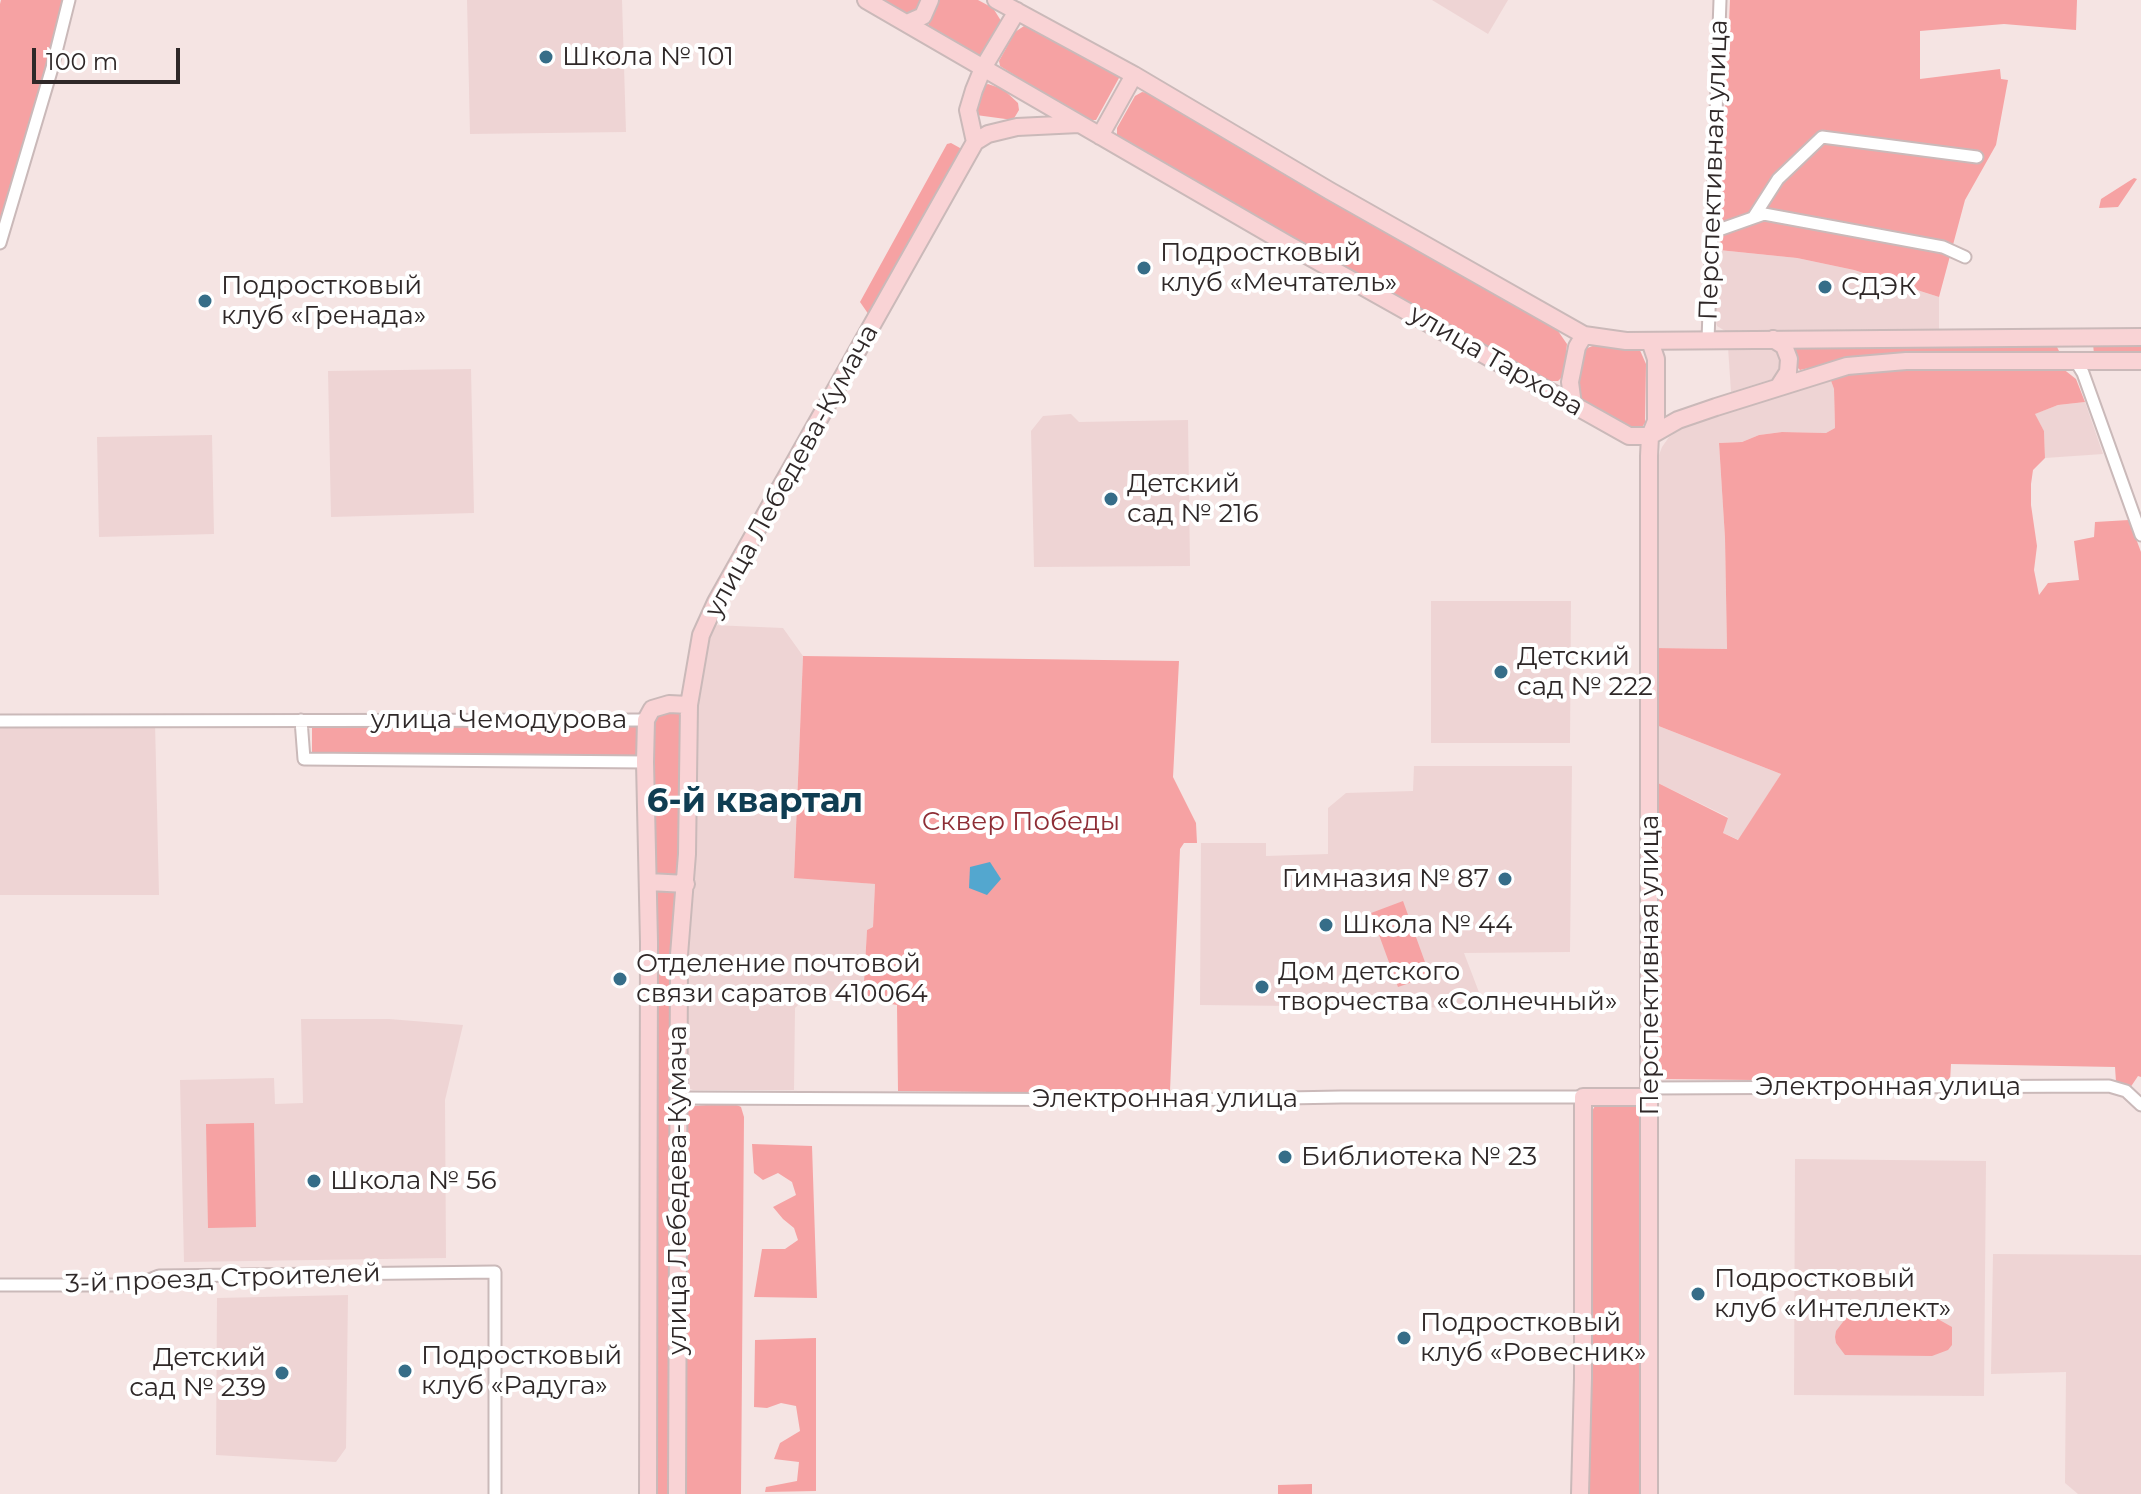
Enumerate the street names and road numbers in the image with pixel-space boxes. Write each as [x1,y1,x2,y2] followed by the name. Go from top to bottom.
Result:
[1693,19,1735,321] street label: Перспективная улица
[1403,299,1589,423] street label: улица Тархова
[698,319,886,623] street label: улица Лебедева-Кумача
[371,704,627,736] street label: улица Чемодурова
[1634,815,1666,1115] street label: Перспективная улица
[662,1025,694,1355] street label: улица Лебедева-Кумача
[1755,1071,2021,1103] street label: Электронная улица
[1032,1083,1298,1115] street label: Электронная улица
[65,1258,381,1300] street label: 3-й проезд Строителей

